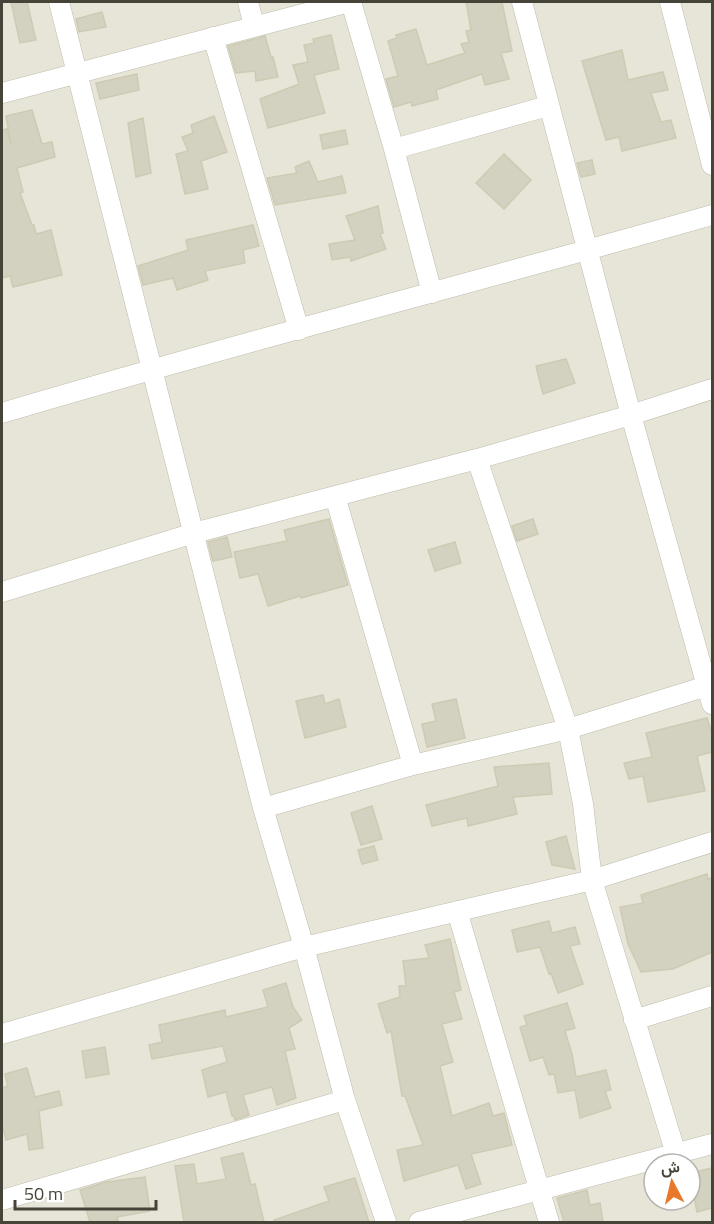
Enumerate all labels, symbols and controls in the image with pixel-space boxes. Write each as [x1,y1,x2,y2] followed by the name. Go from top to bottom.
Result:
[642,1152,702,1212] north arrow
[659,1154,681,1180] text: ش
[15,1173,156,1211] scale bar
[24,1180,63,1207] text: 50 m

